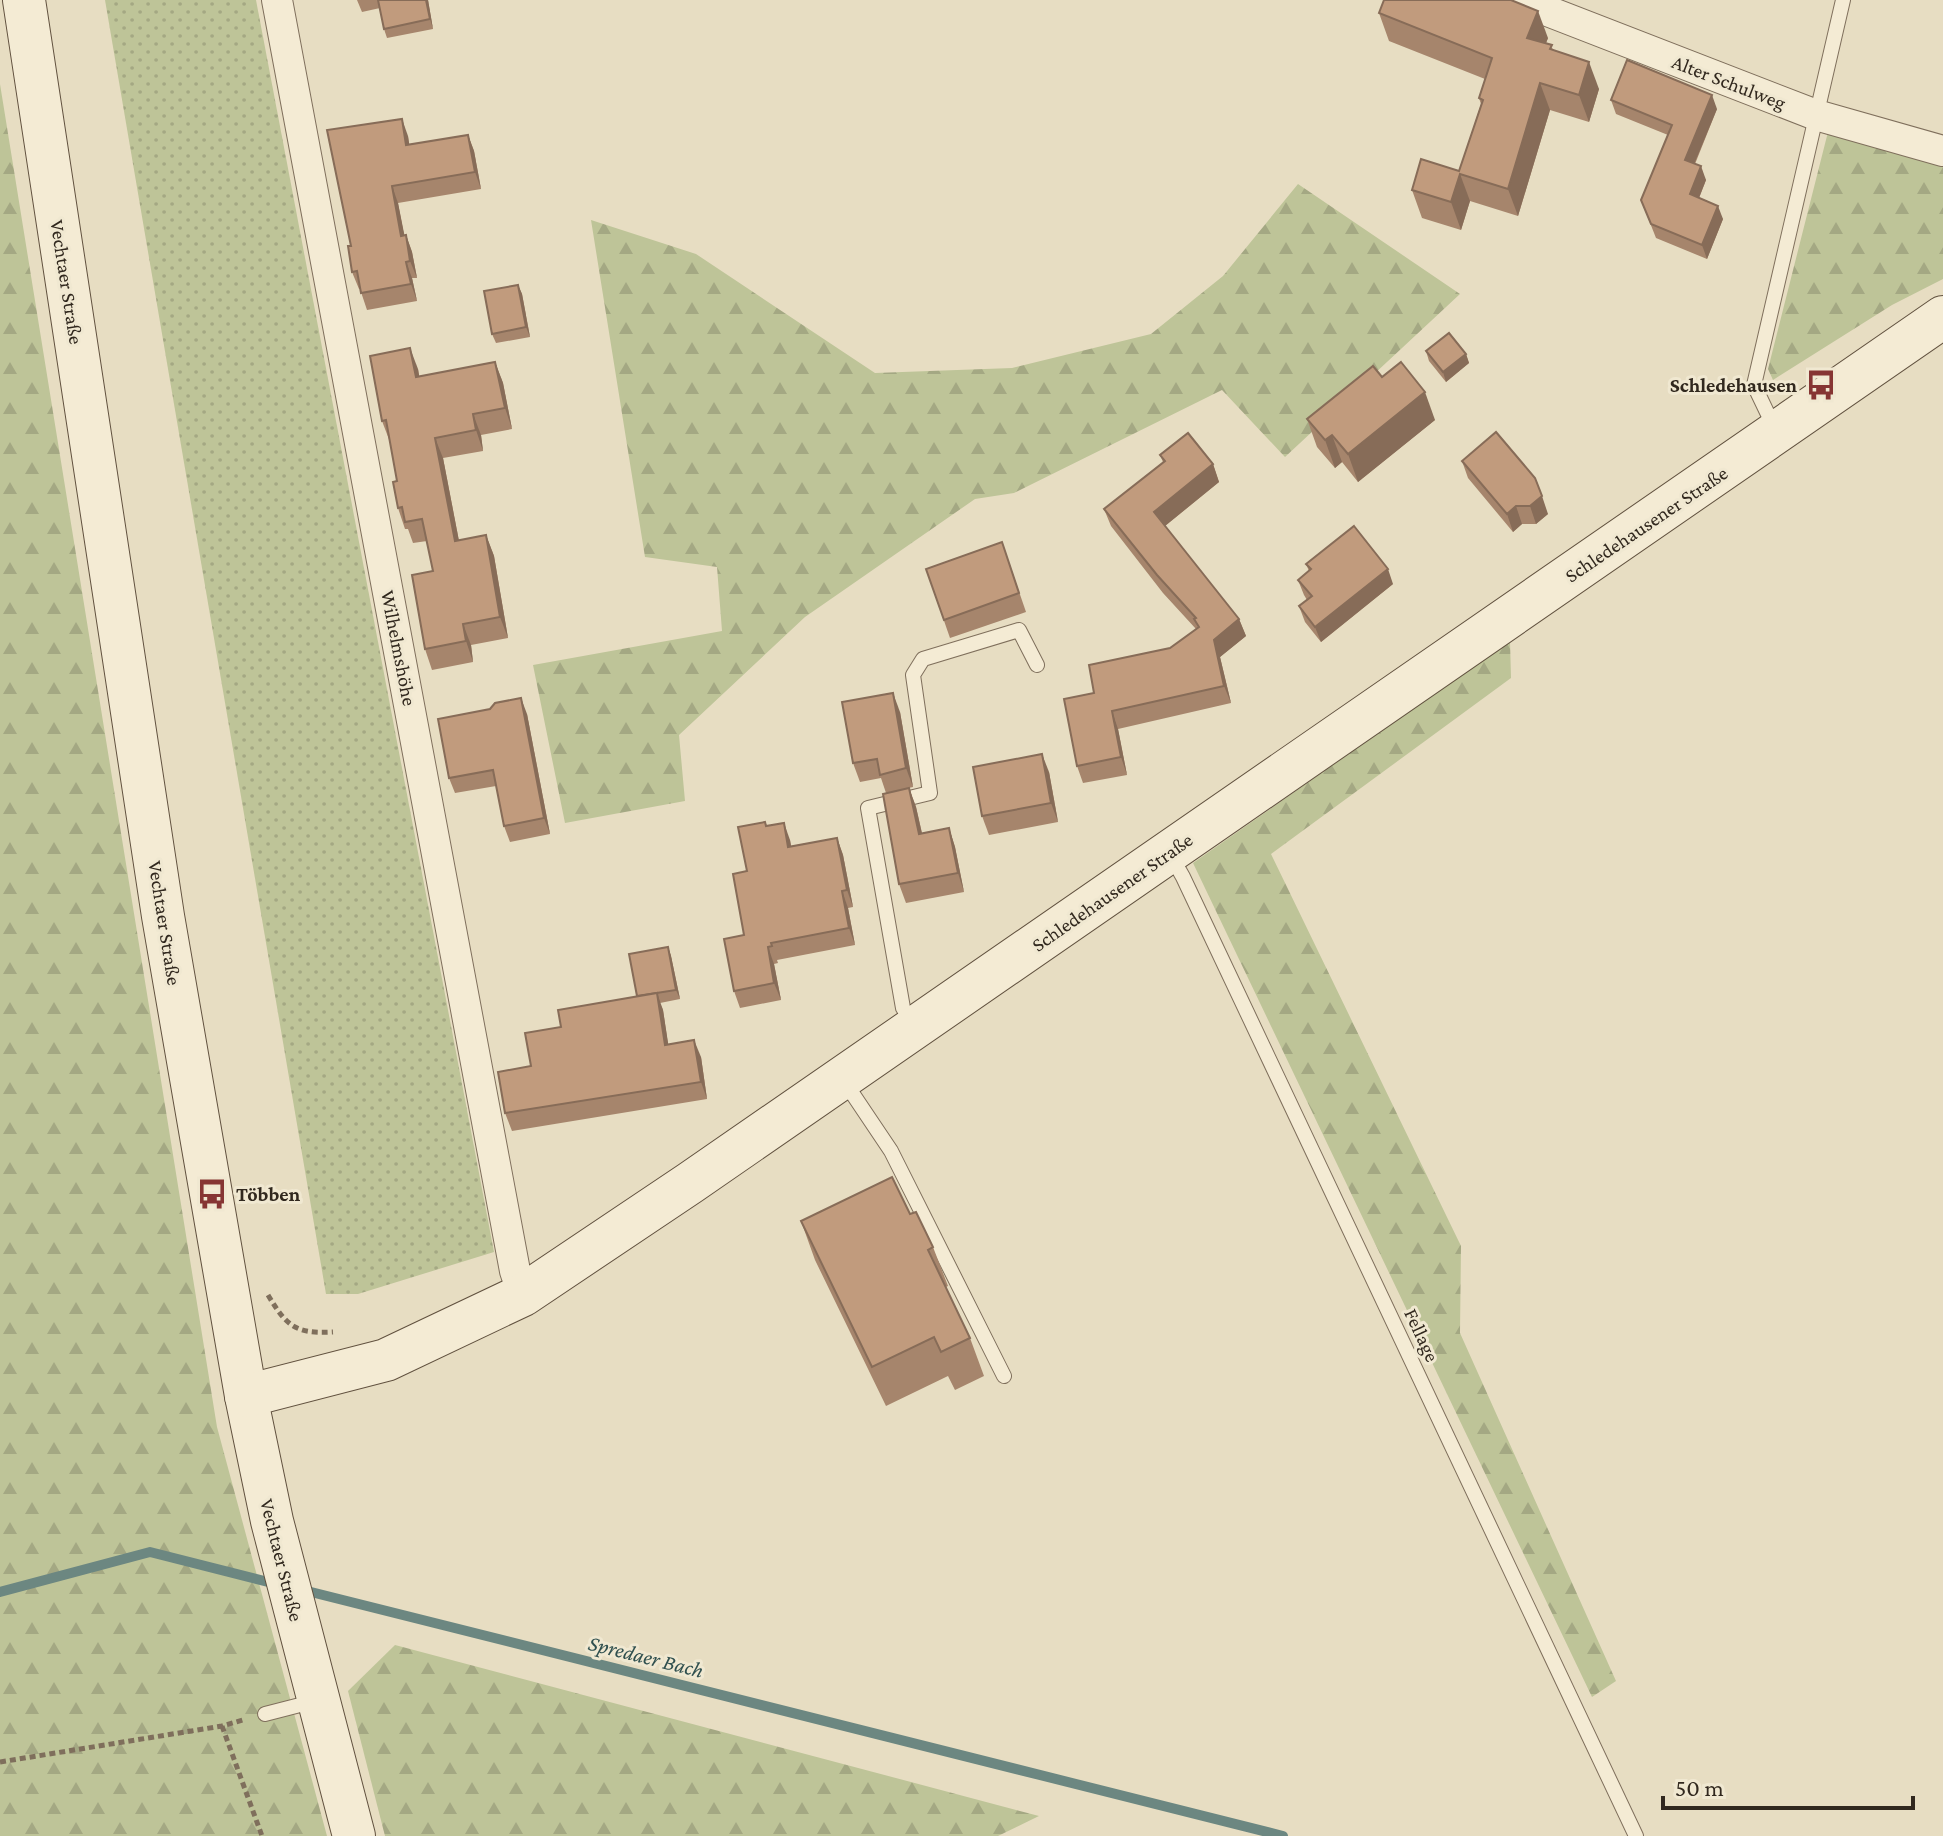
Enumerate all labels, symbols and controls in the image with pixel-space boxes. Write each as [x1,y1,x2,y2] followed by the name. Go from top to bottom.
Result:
[1669,50,1789,115] street label: Alter Schulweg
[46,218,88,346] street label: Vechtaer Straße
[1804,368,1838,402] bus stop icon: Schledehausen
[1670,374,1798,396] place label: Schledehausen
[1561,461,1732,587] street label: Schledehausener Straße
[377,588,421,708] street label: Wilhelmshöhe
[1027,828,1197,956] street label: Schledehausener Straße
[144,859,186,987] street label: Vechtaer Straße
[195,1177,229,1211] bus stop icon: Többen
[236,1183,301,1205] place label: Többen
[1399,1305,1444,1366] street label: Fellage
[256,1496,308,1624] street label: Vechtaer Straße
[586,1630,706,1683] water label: Spredaer Bach
[1663,1760,1913,1810] scale bar
[1675,1774,1724,1801] text: 50 m

